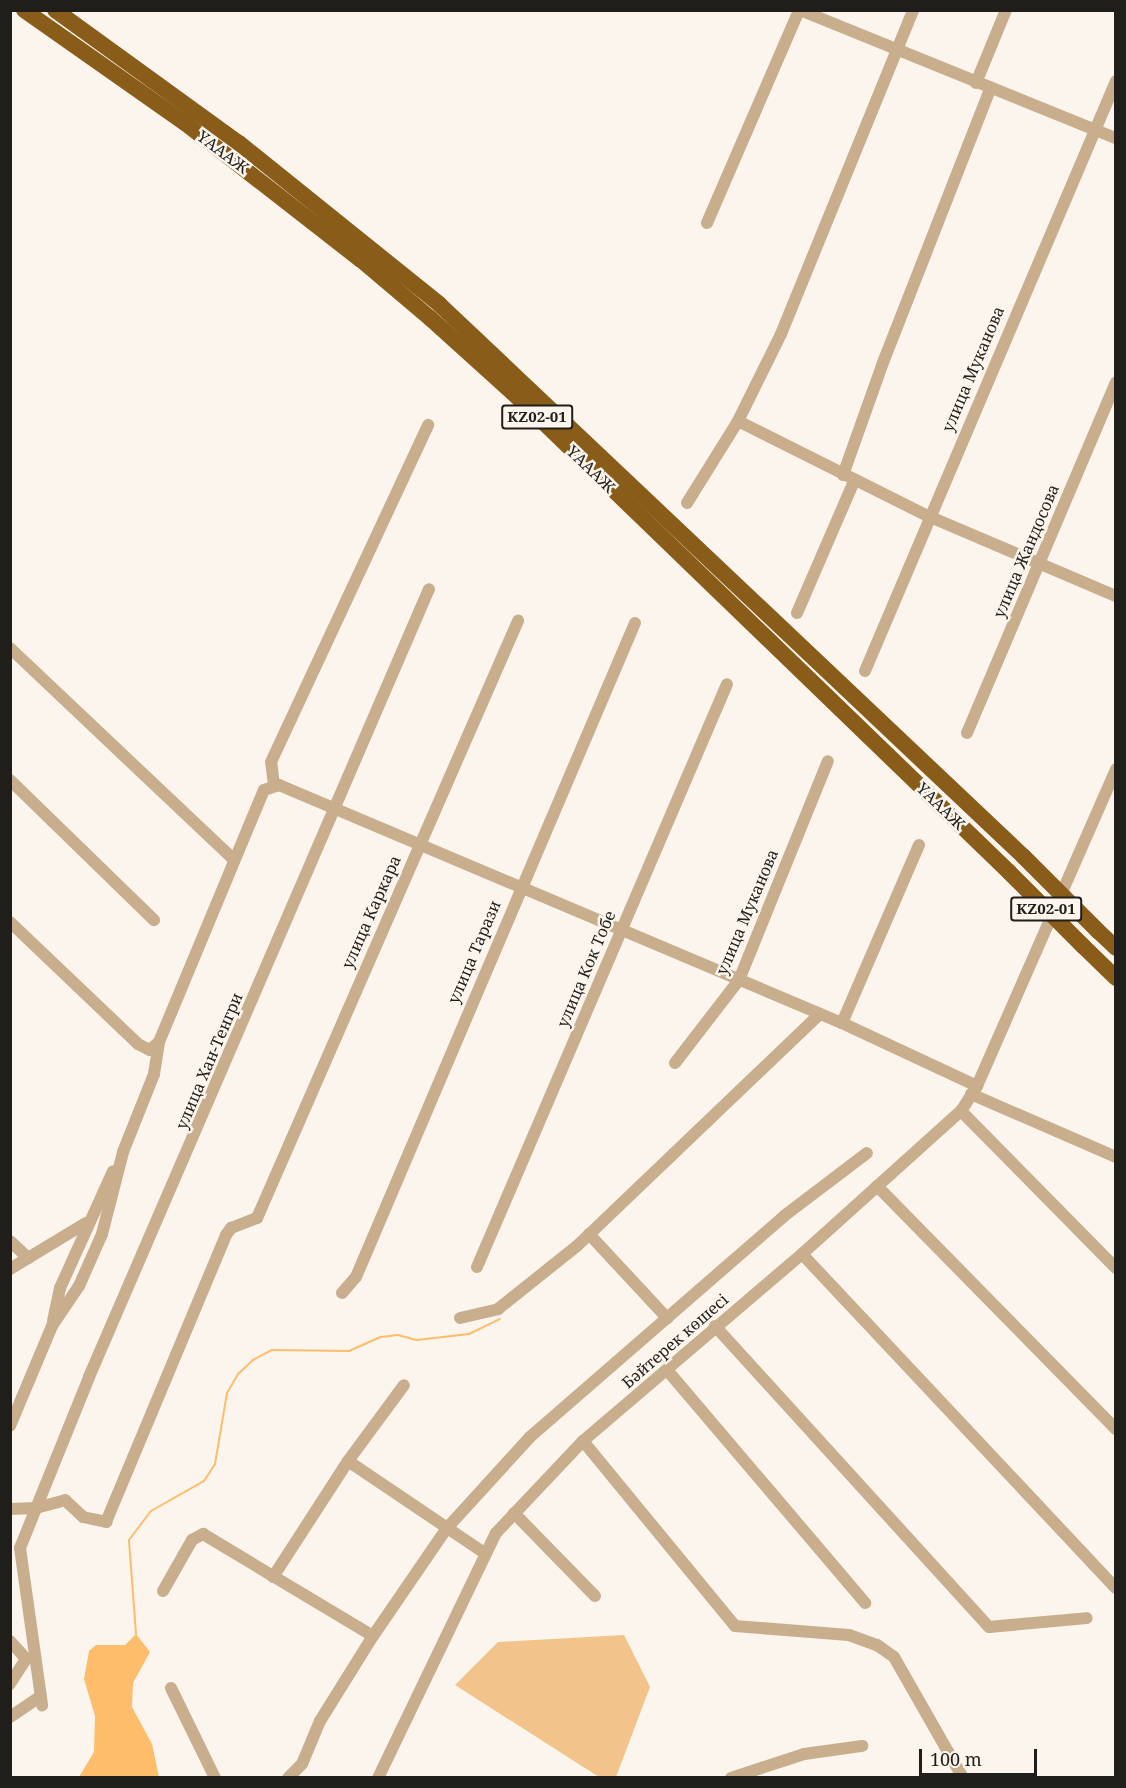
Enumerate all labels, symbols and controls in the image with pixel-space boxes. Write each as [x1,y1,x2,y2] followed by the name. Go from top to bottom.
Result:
[193,126,253,178] street label: ҮАААЖ
[938,303,1008,435] street label: улица Муканова
[501,405,573,429] road number: KZ02-01
[563,441,619,497] street label: ҮАААЖ
[989,481,1063,621] street label: улица Жандосова
[913,778,969,834] street label: ҮАААЖ
[712,846,782,978] street label: улица Муканова
[337,852,405,972] street label: улица Каркара
[444,897,504,1007] street label: улица Тарази
[1010,897,1082,921] road number: KZ02-01
[553,908,619,1030] street label: улица Кок Тобе
[171,990,247,1132] street label: улица Хан-Тенгри
[618,1290,732,1392] street label: Бәйтерек көшесі
[922,1737,1040,1775] scale bar
[930,1747,982,1771] text: 100 m

